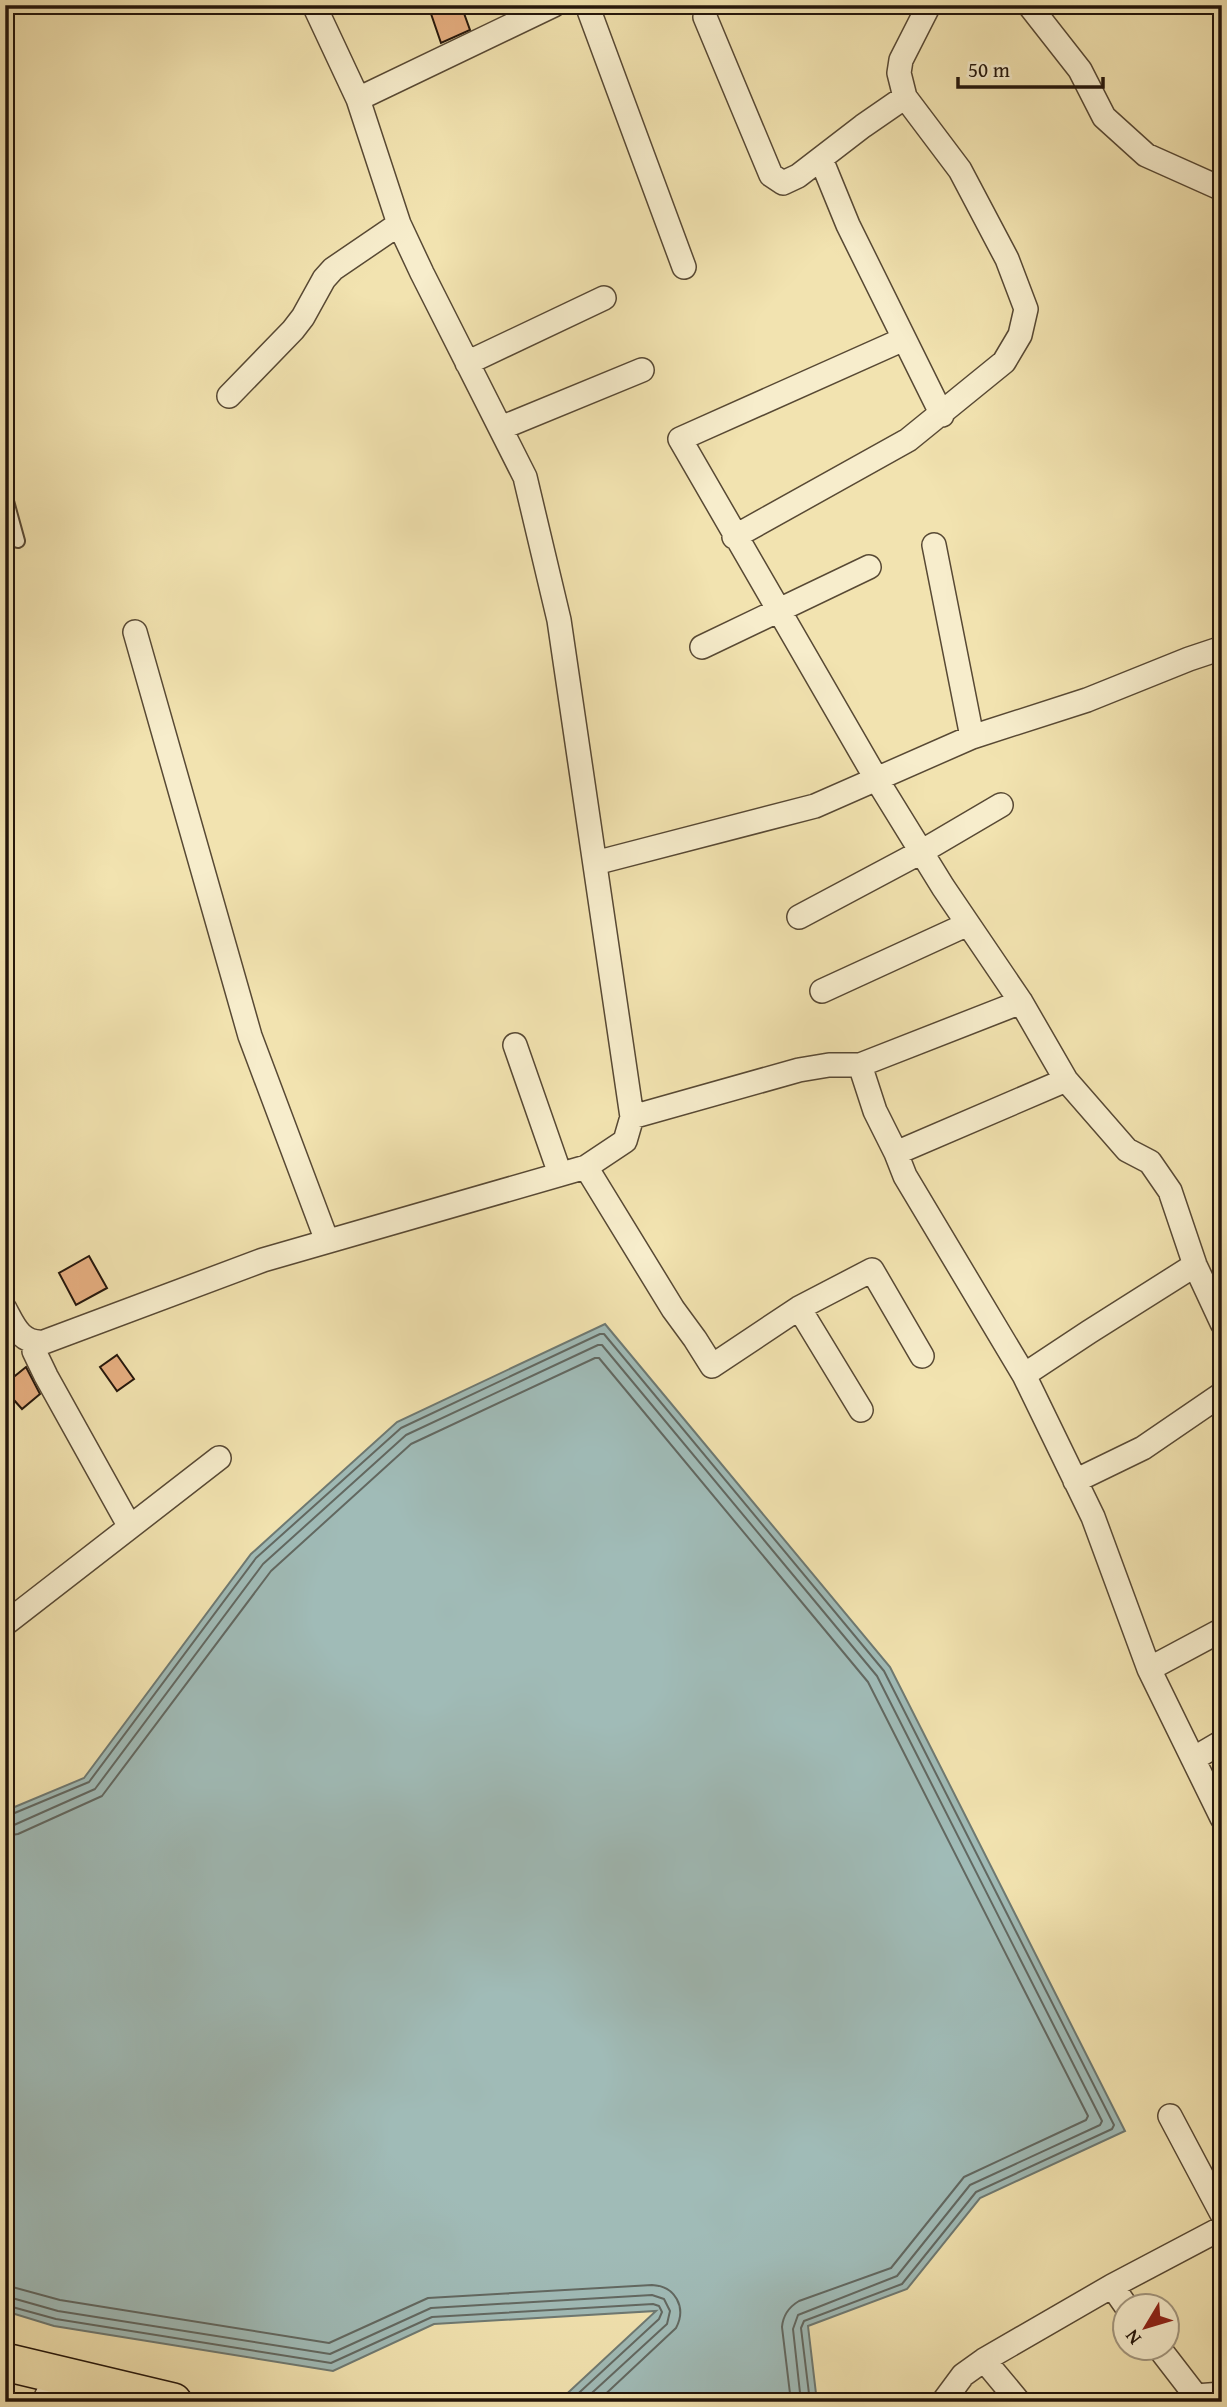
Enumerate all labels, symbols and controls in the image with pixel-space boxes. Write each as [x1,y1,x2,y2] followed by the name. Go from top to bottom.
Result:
[958,46,1103,90] scale bar
[968,54,1010,85] text: 50 m
[1112,2292,1182,2362] north arrow
[1117,2324,1148,2351] text: N

